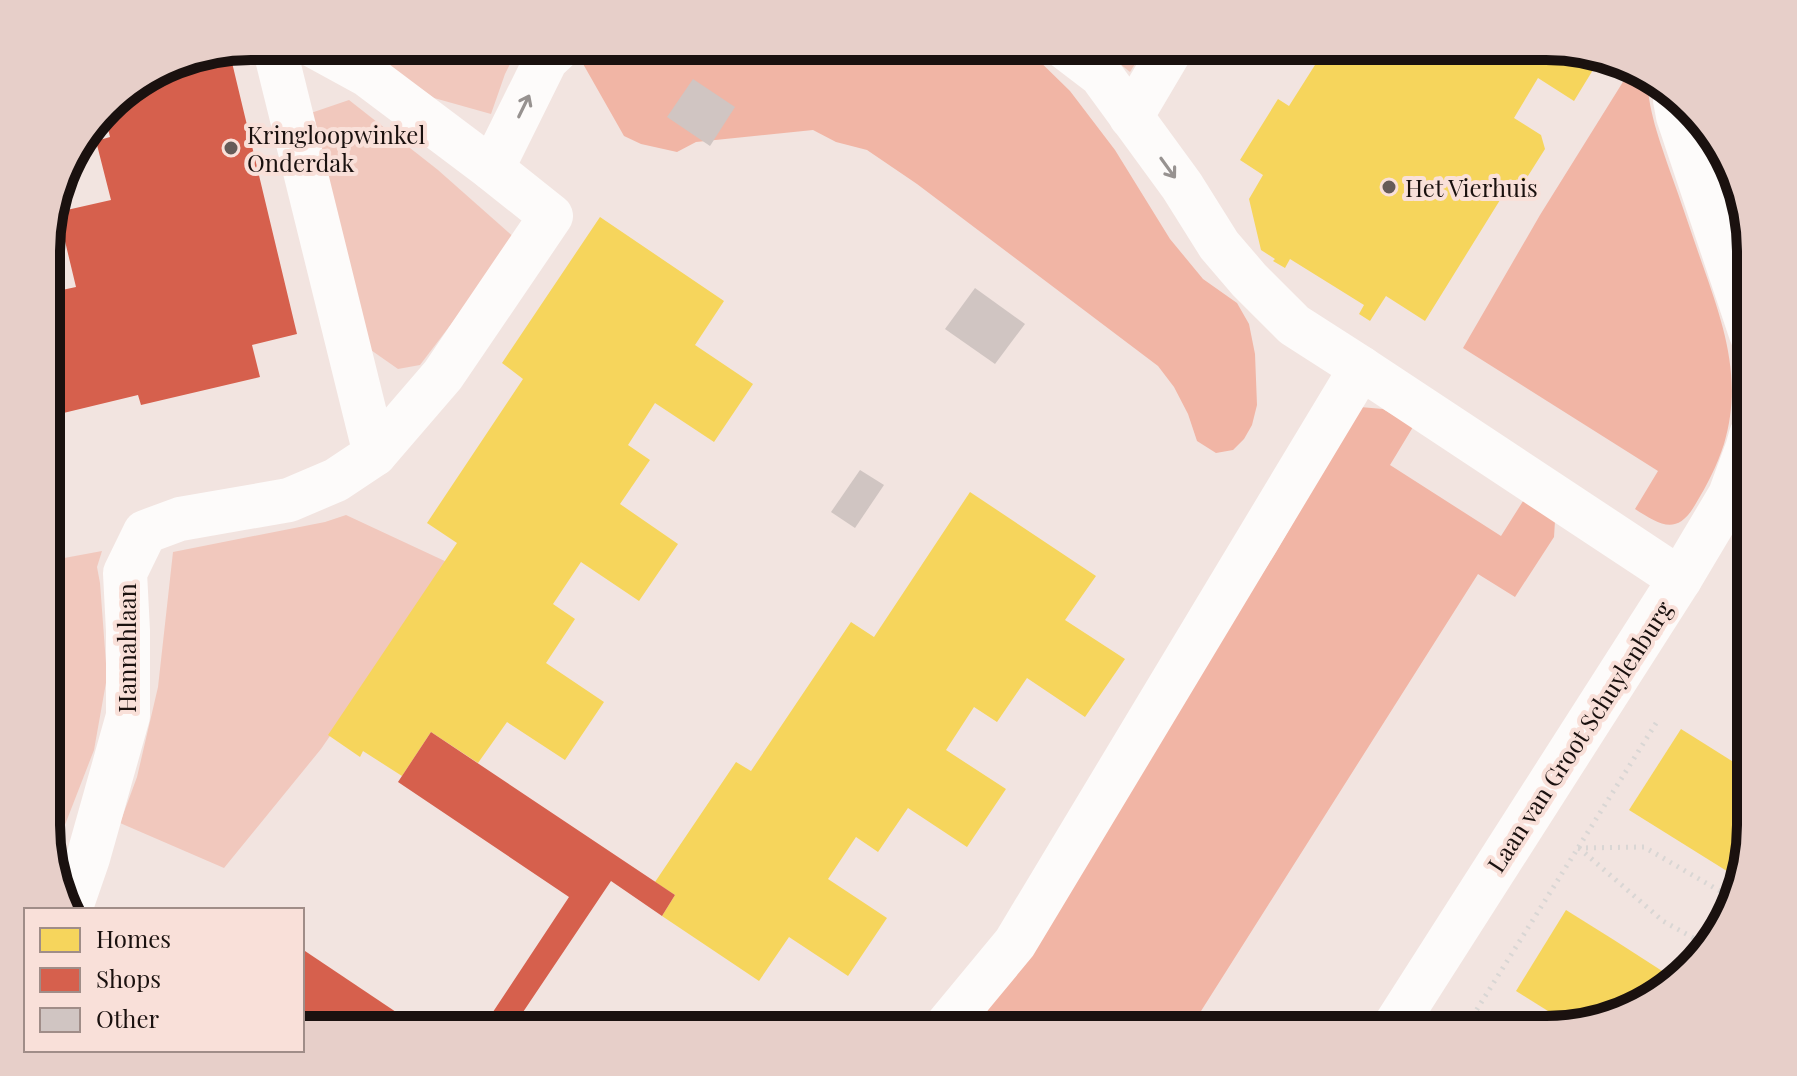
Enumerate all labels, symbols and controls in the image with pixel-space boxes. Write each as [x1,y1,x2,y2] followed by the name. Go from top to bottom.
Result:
[517,94,532,118] one-way arrow
[247,118,425,178] place label: Kringloopwinkel Onderdak
[222,139,240,157] marker: Kringloopwinkel Onderdak
[1160,156,1176,178] one-way arrow
[1405,171,1538,203] place label: Het Vierhuis
[1380,178,1398,196] marker: Het Vierhuis
[110,583,142,713] street label: Hannahlaan
[1479,594,1679,878] street label: Laan van Groot Schuylenburg
[24,908,304,1052] legend
[96,922,171,954] text: Homes
[96,962,161,994] text: Shops
[96,1002,160,1034] text: Other

